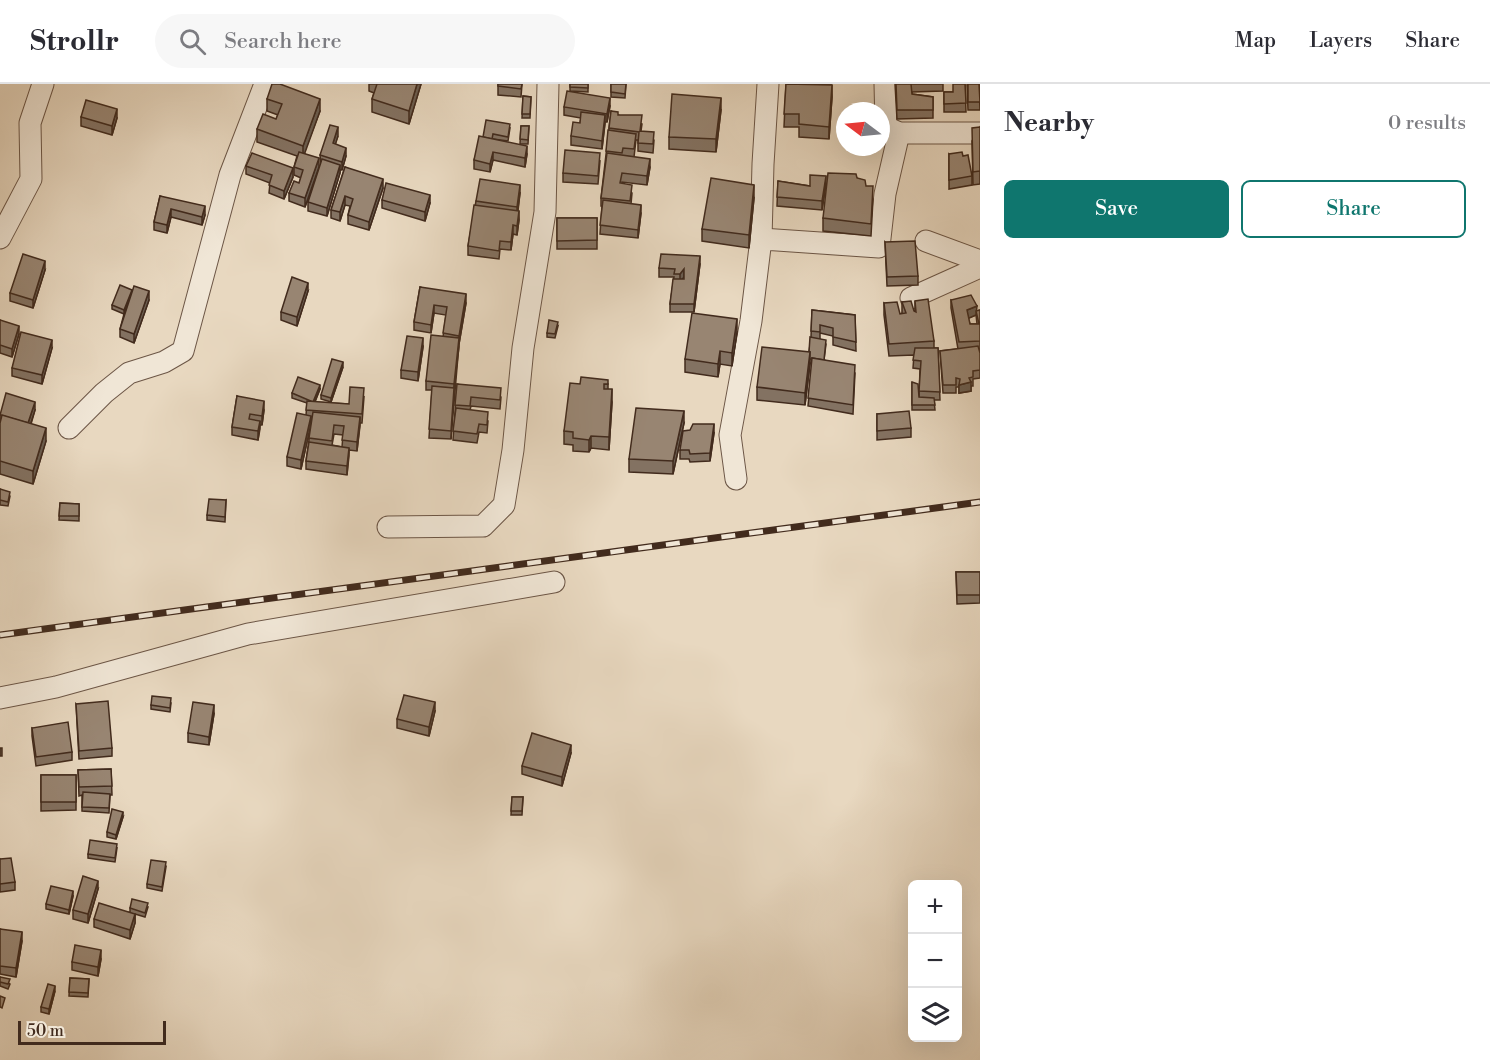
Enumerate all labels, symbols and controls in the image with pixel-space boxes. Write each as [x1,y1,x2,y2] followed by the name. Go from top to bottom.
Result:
[155,14,575,68] search box
[30,24,119,59] text: Strollr
[176,25,209,58] icon: search
[224,28,342,55] text: Search here
[1235,28,1276,54] text: Map
[1309,28,1372,54] text: Layers
[1405,28,1460,54] text: Share
[836,102,890,156] north arrow
[1004,107,1094,139] text: Nearby
[1388,111,1466,136] text: 0 results
[1004,180,1229,238] button: Save
[1241,180,1466,238] button: Share
[908,880,962,1042] map controls
[908,880,962,934] button: +
[908,934,962,988] button: −
[908,988,962,1042] button: layers
[18,1018,166,1046] scale bar
[27,1021,64,1041] text: 50 m

